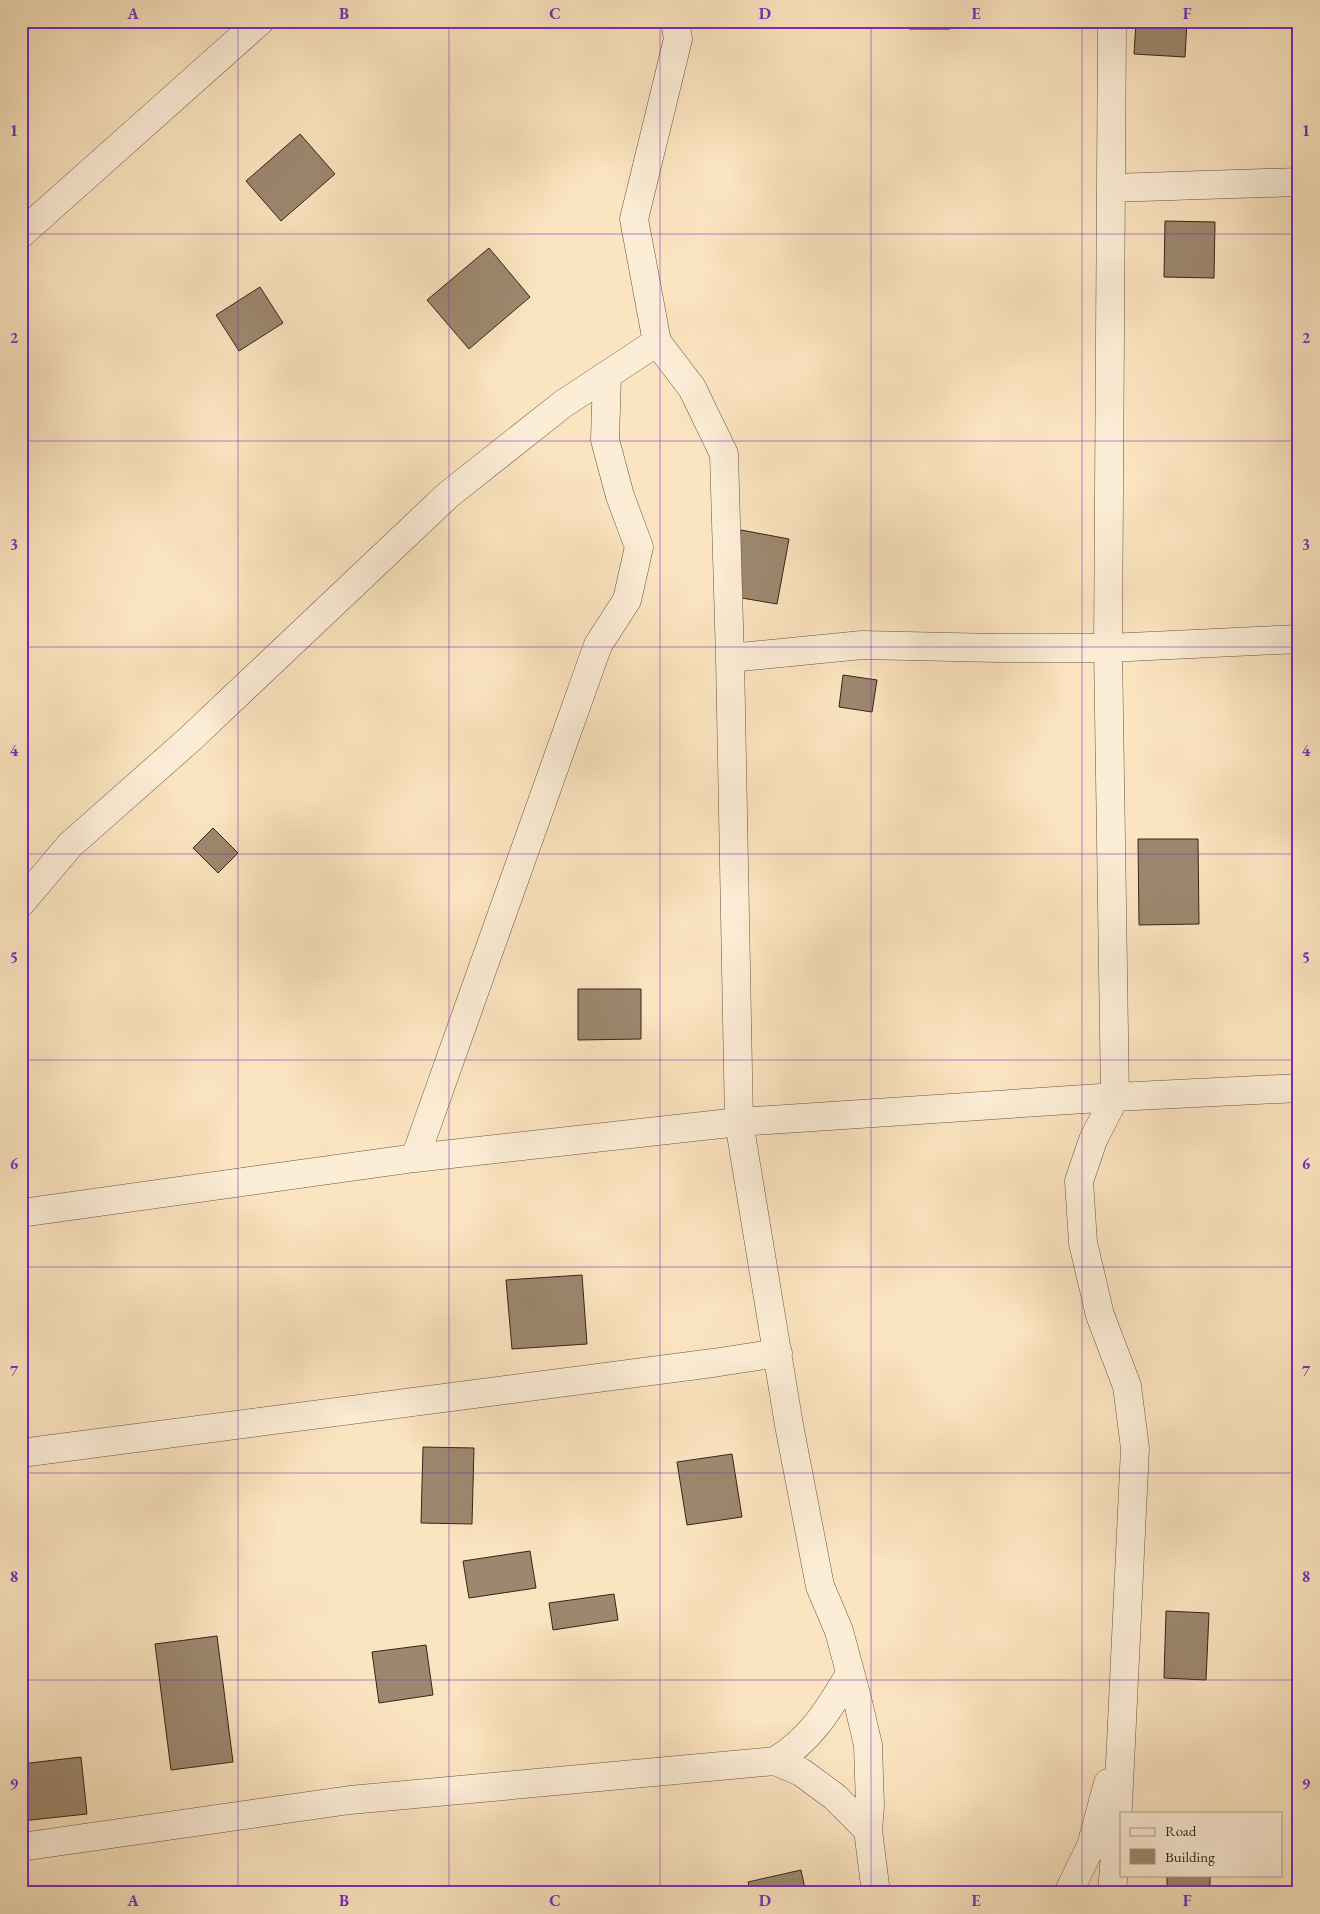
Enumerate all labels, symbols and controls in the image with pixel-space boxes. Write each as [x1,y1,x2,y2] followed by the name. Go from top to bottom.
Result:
[126,3,139,24] text: A
[339,3,349,24] text: B
[549,3,561,24] text: C
[759,3,771,24] text: D
[971,3,981,24] text: E
[1183,3,1192,24] text: F
[10,120,18,141] text: 1
[1302,120,1310,141] text: 1
[10,327,19,348] text: 2
[1302,327,1311,348] text: 2
[10,534,18,555] text: 3
[1302,534,1310,555] text: 3
[10,740,19,761] text: 4
[1302,740,1311,761] text: 4
[10,947,18,968] text: 5
[1302,947,1310,968] text: 5
[10,1153,19,1174] text: 6
[1302,1153,1311,1174] text: 6
[10,1360,19,1381] text: 7
[1302,1360,1311,1381] text: 7
[10,1566,18,1587] text: 8
[1302,1566,1310,1587] text: 8
[10,1773,19,1794] text: 9
[1302,1773,1311,1794] text: 9
[1120,1812,1282,1876] legend
[1165,1821,1197,1840] text: Road
[1165,1847,1215,1866] text: Building
[126,1890,139,1911] text: A
[339,1890,349,1911] text: B
[549,1890,561,1911] text: C
[759,1890,771,1911] text: D
[971,1890,981,1911] text: E
[1183,1890,1192,1911] text: F

